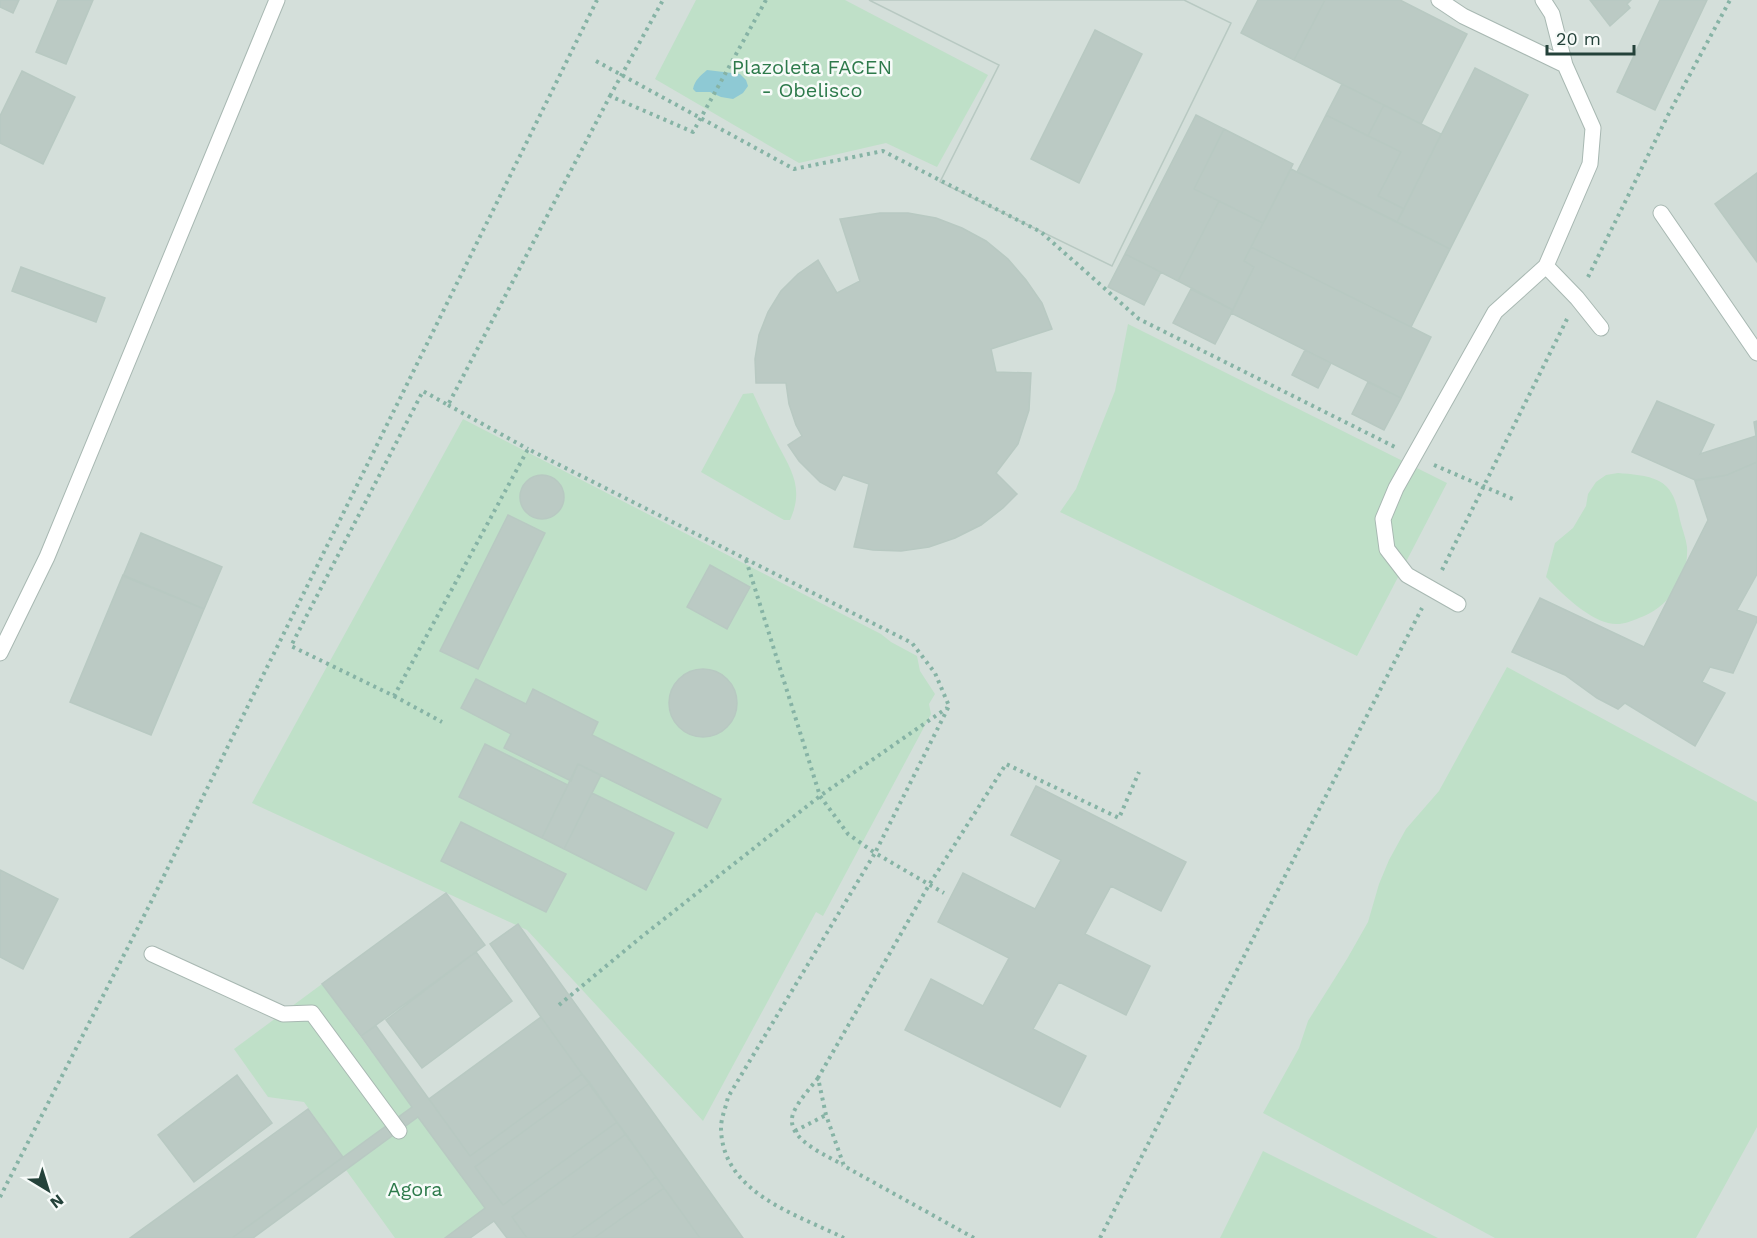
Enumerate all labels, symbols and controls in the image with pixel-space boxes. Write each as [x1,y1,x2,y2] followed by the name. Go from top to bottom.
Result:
[1547,18,1634,56] scale bar
[1556,28,1601,49] text: 20 m
[732,55,892,102] park label: Plazoleta FACEN - Obelisco
[18,1160,78,1220] north arrow
[387,1177,443,1201] park label: Agora
[46,1190,67,1213] text: N

